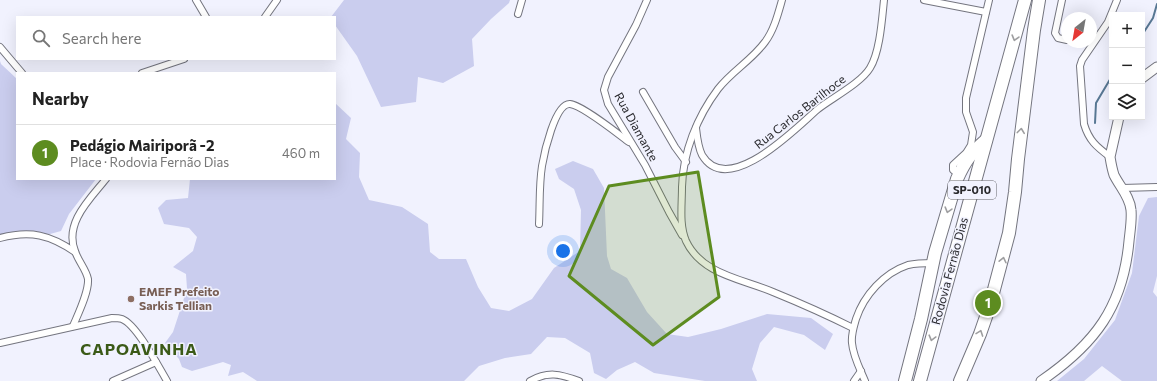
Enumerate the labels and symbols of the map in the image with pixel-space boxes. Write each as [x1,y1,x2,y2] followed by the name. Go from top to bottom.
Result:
[1061,12,1097,48] north arrow
[1011,34,1020,41] one-way arrow
[751,71,848,151] street label: Rua Carlos Barilhoce
[612,90,661,163] street label: Rua Diamante
[1016,128,1025,134] one-way arrow
[948,181,996,199] road number: SP-010
[944,206,953,213] one-way arrow
[928,216,970,326] street label: Rodovia Fernão Dias
[553,241,573,261] your location
[998,257,1006,263] one-way arrow
[139,284,220,312] place label: EMEF Prefeito Sarkis Tellian
[975,288,1001,318] pin: 1
[126,294,136,304] marker: EMEF Prefeito Sarkis Tellian
[975,330,984,337] one-way arrow
[928,335,936,342] one-way arrow
[80,339,198,358] district label: CAPOAVINHA

